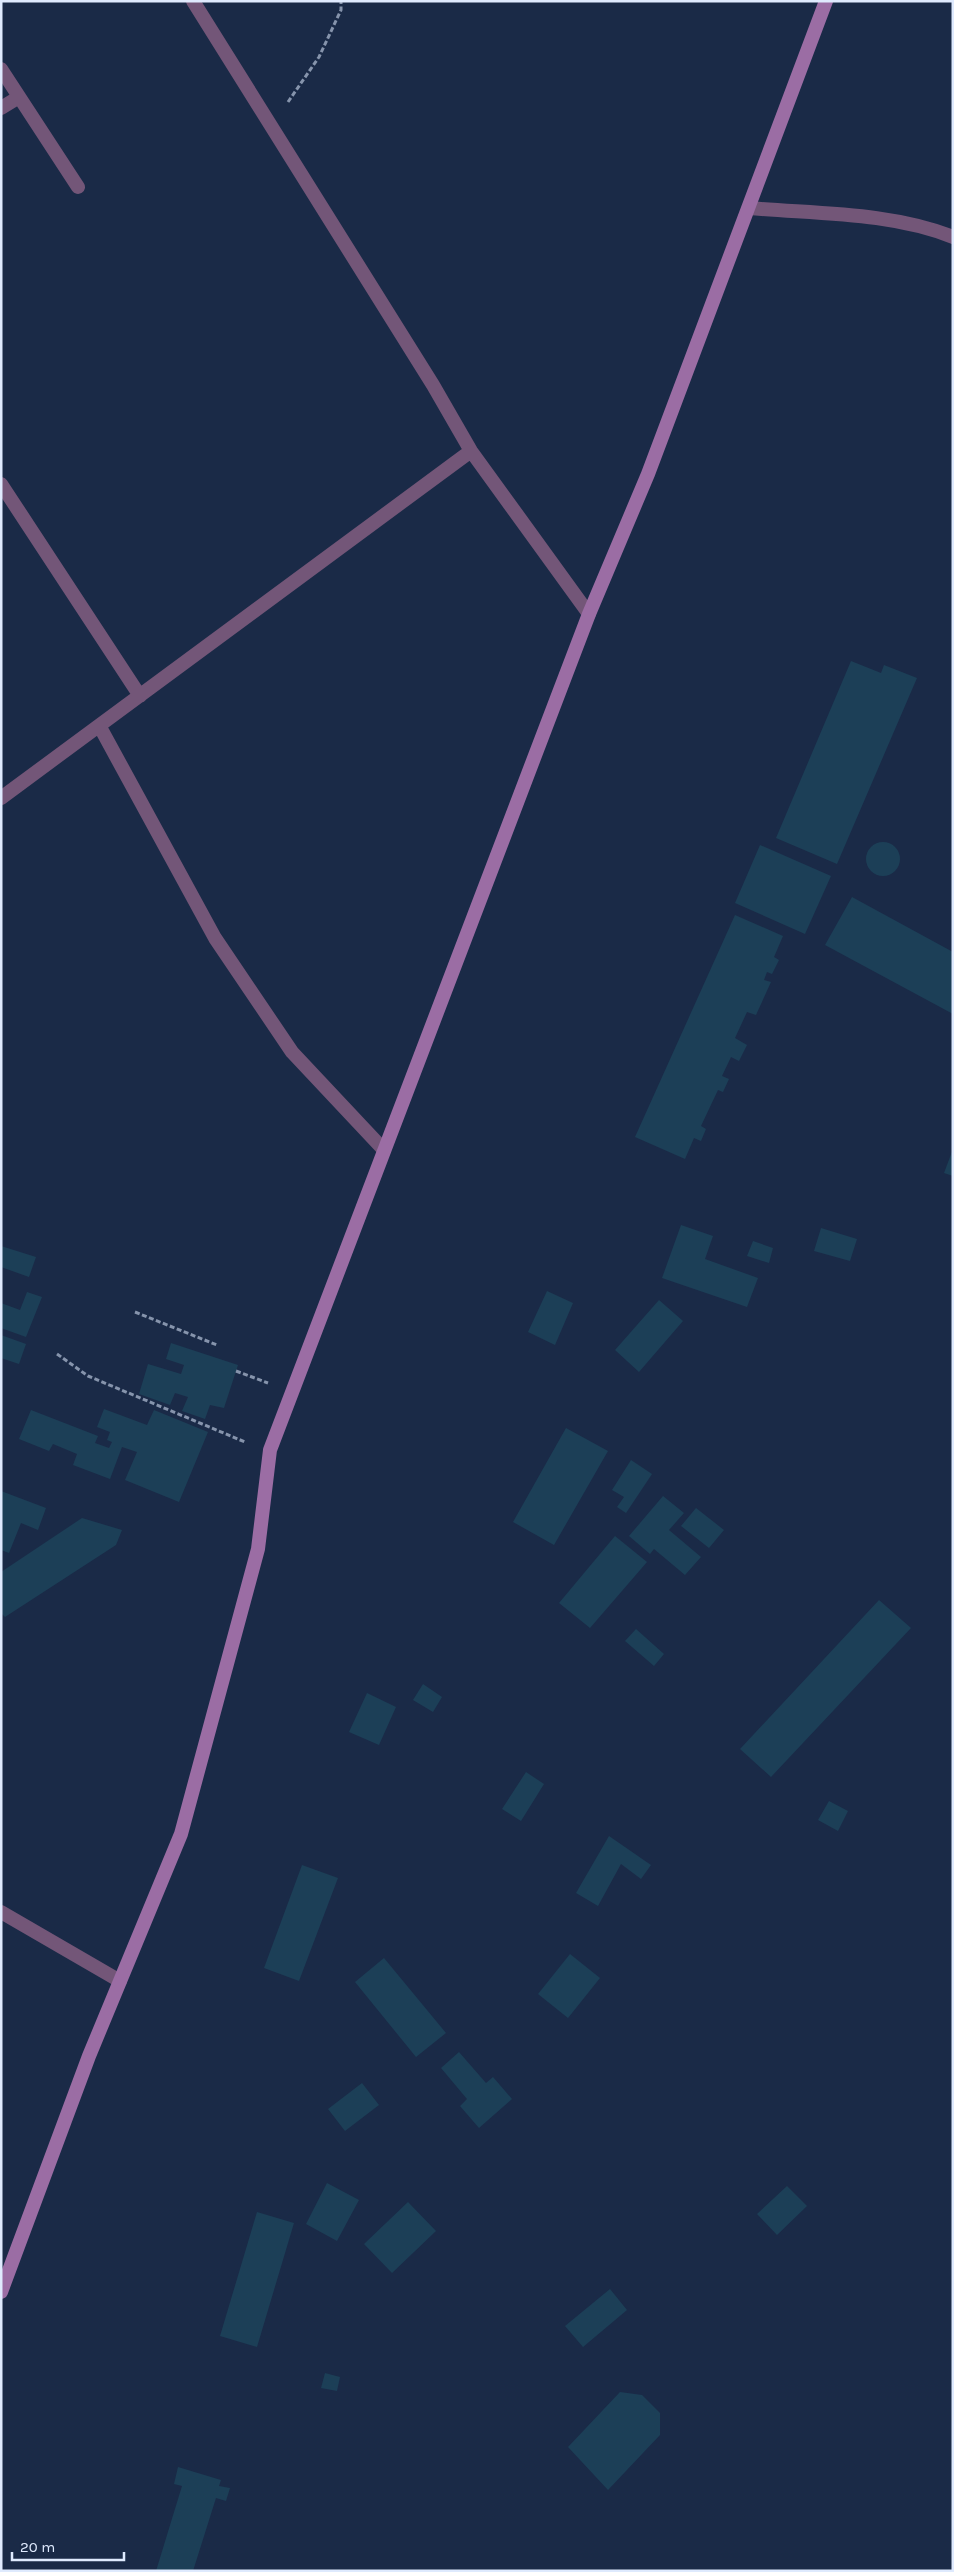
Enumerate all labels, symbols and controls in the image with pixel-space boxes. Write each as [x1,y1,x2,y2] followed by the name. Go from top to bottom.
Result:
[12,2530,125,2562] scale bar
[20,2538,55,2556] text: 20 m

